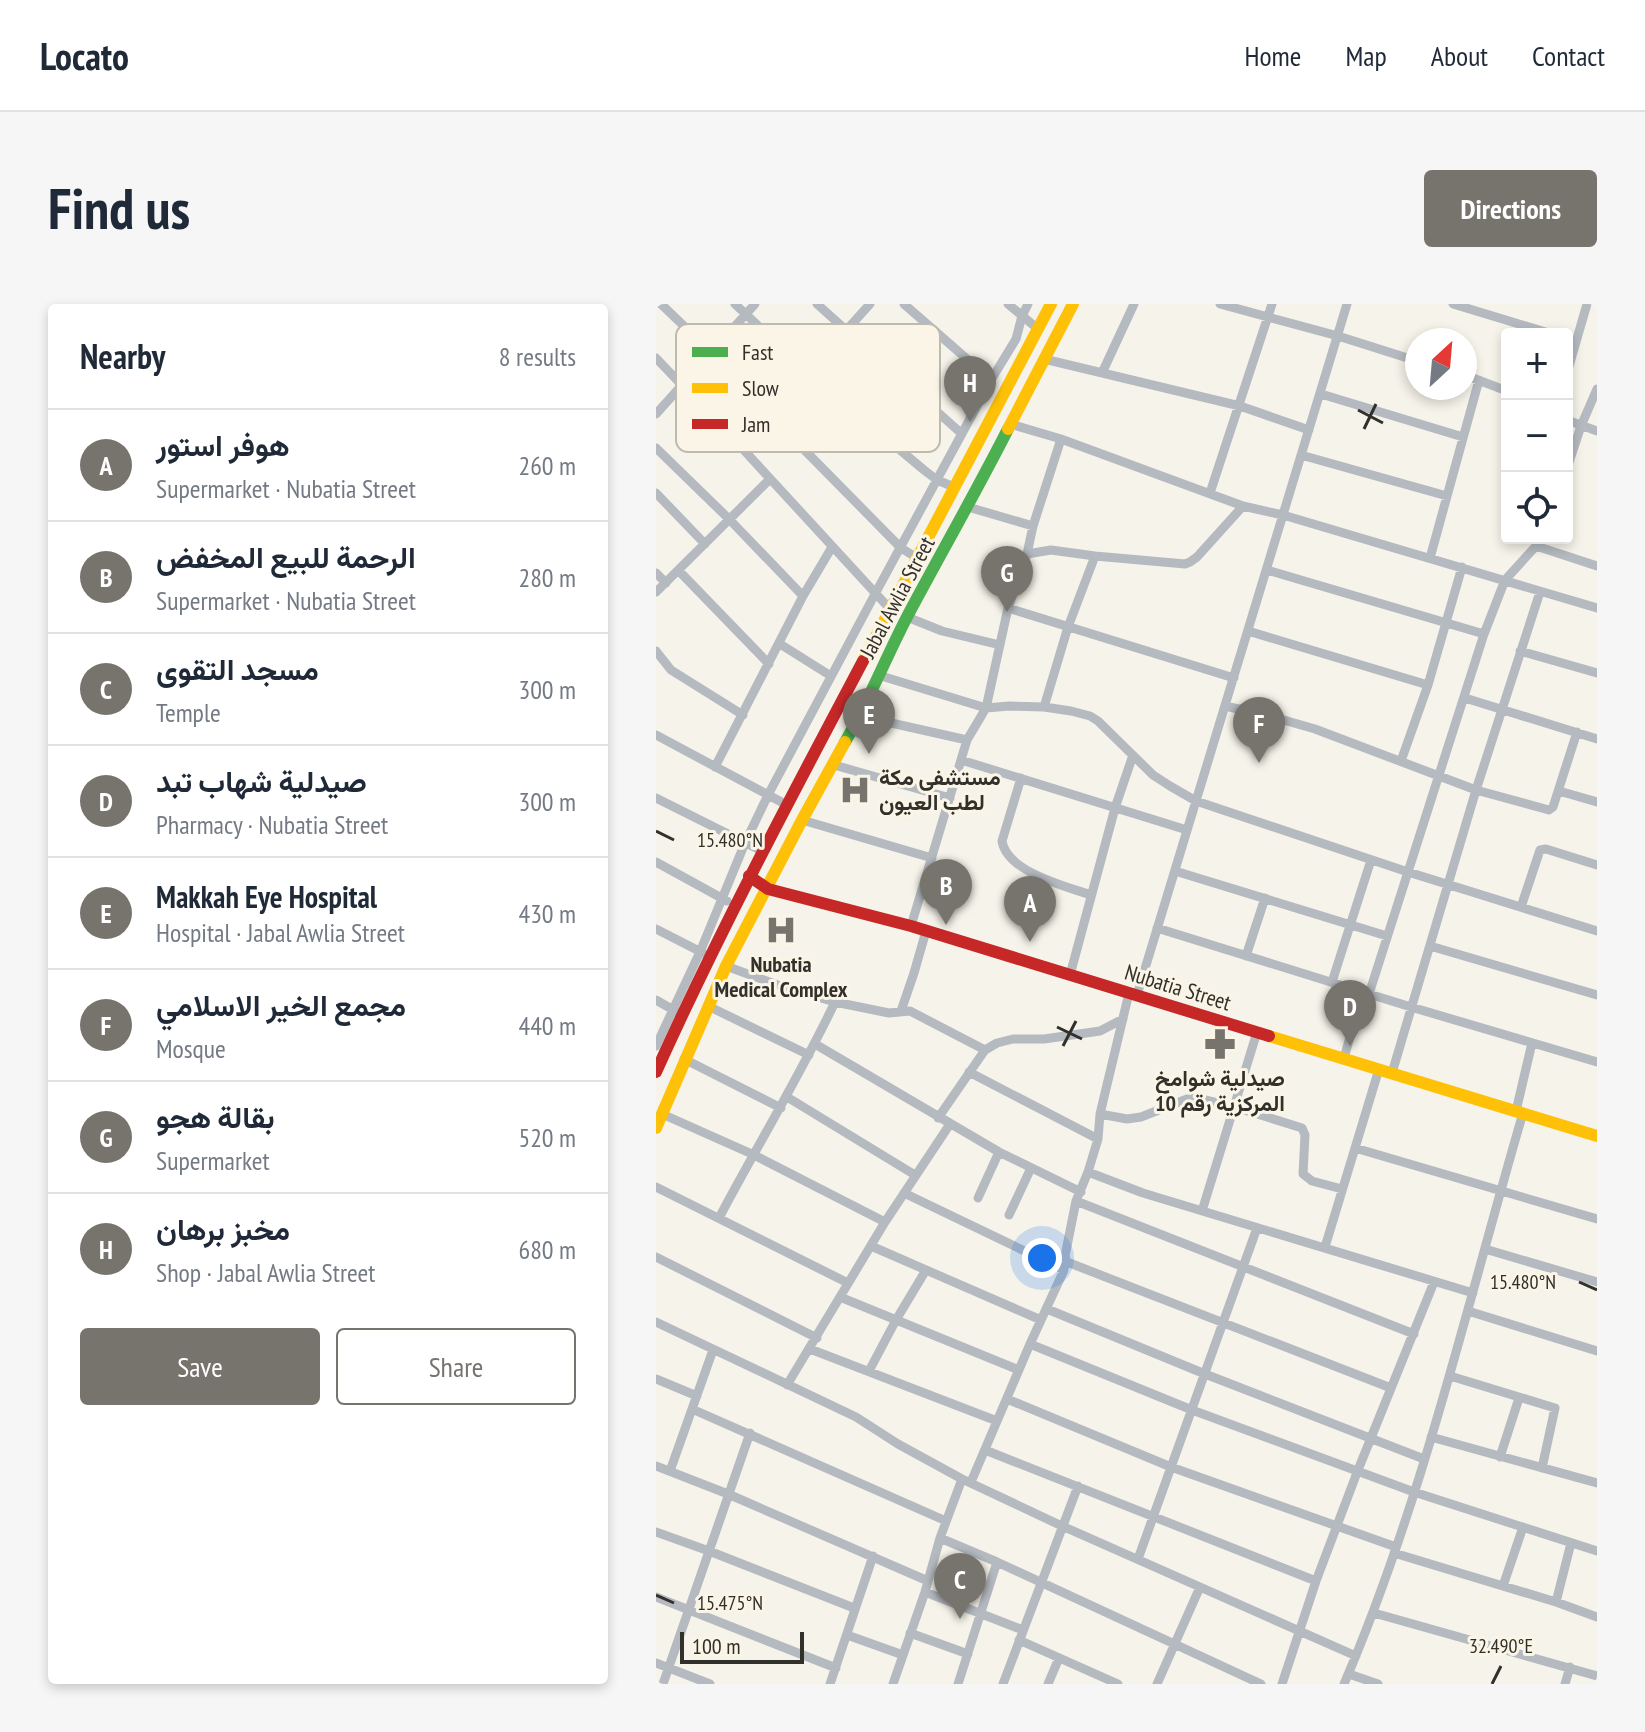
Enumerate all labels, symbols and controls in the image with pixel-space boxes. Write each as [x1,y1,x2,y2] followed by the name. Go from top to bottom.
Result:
[40,31,129,80] text: Locato
[1245,37,1301,74] text: Home
[1345,37,1387,74] text: Map
[1431,37,1488,74] text: About
[1532,37,1605,74] text: Contact
[1424,170,1597,247] button: Directions
[48,172,190,244] text: Find us
[676,324,940,452] legend
[1405,328,1477,400] north arrow
[1501,328,1573,544] map controls
[1501,328,1573,400] button: +
[80,334,165,378] text: Nearby
[742,338,773,366] text: Fast
[499,340,576,373] text: 8 results
[944,356,996,422] pin: H
[742,374,779,402] text: Slow
[1501,400,1573,472] button: −
[741,410,770,438] text: Jam
[156,425,290,464] text: هوفر استور
[99,449,113,482] text: A
[518,449,576,482] text: 260 m
[156,472,416,505] text: Supermarket · Nubatia Street
[1501,472,1573,544] button: locate
[853,531,941,663] street label: Jabal Awlia Street
[156,537,416,576] text: الرحمة للبيع المخفض
[981,546,1033,612] pin: G
[100,561,112,594] text: B
[518,561,576,594] text: 280 m
[156,584,416,617] text: Supermarket · Nubatia Street
[156,649,319,688] text: مسجد التقوى
[100,673,112,706] text: C
[518,673,576,706] text: 300 m
[843,688,895,754] pin: E
[156,696,221,729] text: Temple
[1233,697,1285,763] pin: F
[156,761,367,800] text: صيدلية شهاب تبد
[879,763,1001,816] place label: مستشفى مكة لطب العيون
[838,773,872,807] hospital icon: مستشفى مكة لطب العيون
[99,785,113,818] text: D
[518,785,576,818] text: 300 m
[156,808,388,841] text: Pharmacy · Nubatia Street
[697,827,763,853] text: 15.480°N
[920,859,972,925] pin: B
[1004,876,1056,942] pin: A
[156,877,377,916] text: Makkah Eye Hospital
[100,897,112,930] text: E
[518,897,576,930] text: 430 m
[764,913,798,947] hospital icon: Nubatia Medical Complex
[156,916,405,949] text: Hospital · Jabal Awlia Street
[715,950,848,1003] place label: Nubatia Medical Complex
[1122,958,1234,1016] street label: Nubatia Street
[1324,980,1376,1046] pin: D
[156,985,406,1024] text: مجمع الخير الاسلامي
[101,1009,111,1042] text: F
[518,1009,576,1042] text: 440 m
[1203,1027,1237,1061] pharmacy icon: صيدلية شوامخ المركزية رقم 10
[156,1032,226,1065] text: Mosque
[1155,1064,1285,1118] place label: صيدلية شوامخ المركزية رقم 10
[156,1097,275,1136] text: بقالة هجو
[99,1121,113,1154] text: G
[518,1121,576,1154] text: 520 m
[156,1144,270,1177] text: Supermarket
[156,1209,290,1248] text: مخبز برهان
[99,1233,113,1266] text: H
[518,1233,576,1266] text: 680 m
[1022,1238,1062,1278] your location
[156,1256,375,1289] text: Shop · Jabal Awlia Street
[1490,1269,1556,1295] text: 15.480°N
[80,1328,320,1405] button: Save
[336,1328,576,1405] button: Share
[934,1553,986,1619] pin: C
[697,1590,763,1616] text: 15.475°N
[680,1628,804,1664] scale bar
[692,1632,741,1660] text: 100 m
[1469,1633,1533,1659] text: 32.490°E

